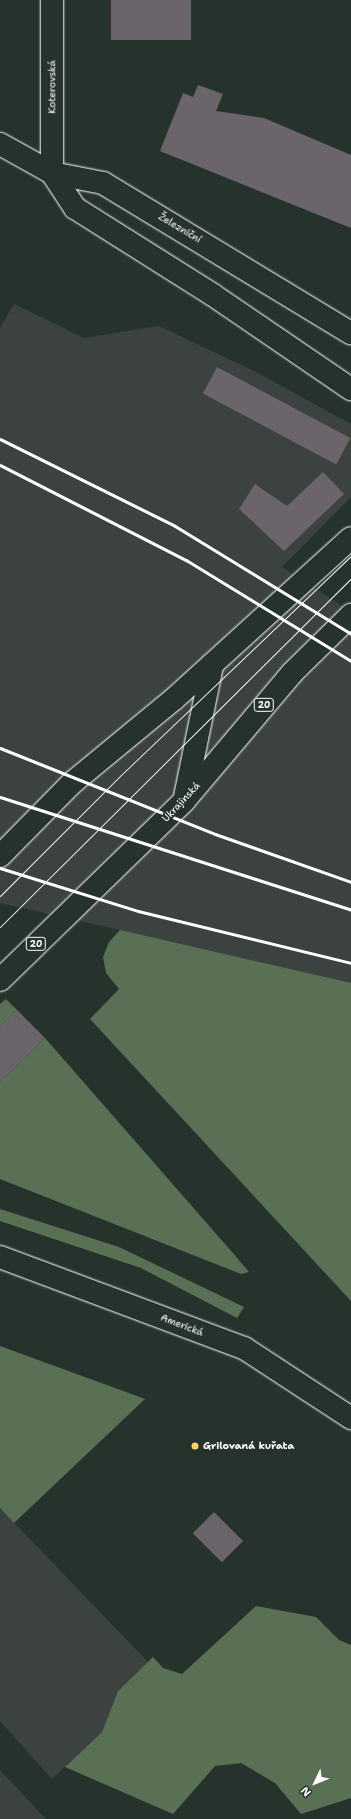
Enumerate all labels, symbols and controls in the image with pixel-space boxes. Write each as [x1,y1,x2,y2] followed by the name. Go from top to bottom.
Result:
[46,60,58,114] street label: Koterovská
[156,211,204,245] street label: Železniční
[253,698,275,712] road number: 20
[159,780,203,824] street label: Ukrajinská
[25,937,47,951] road number: 20
[159,1311,205,1339] street label: Americká
[203,1440,294,1452] place label: Grilovaná kuřata
[190,1441,200,1451] marker: Grilovaná kuřata
[295,1763,335,1803] north arrow
[297,1783,314,1800] text: N

